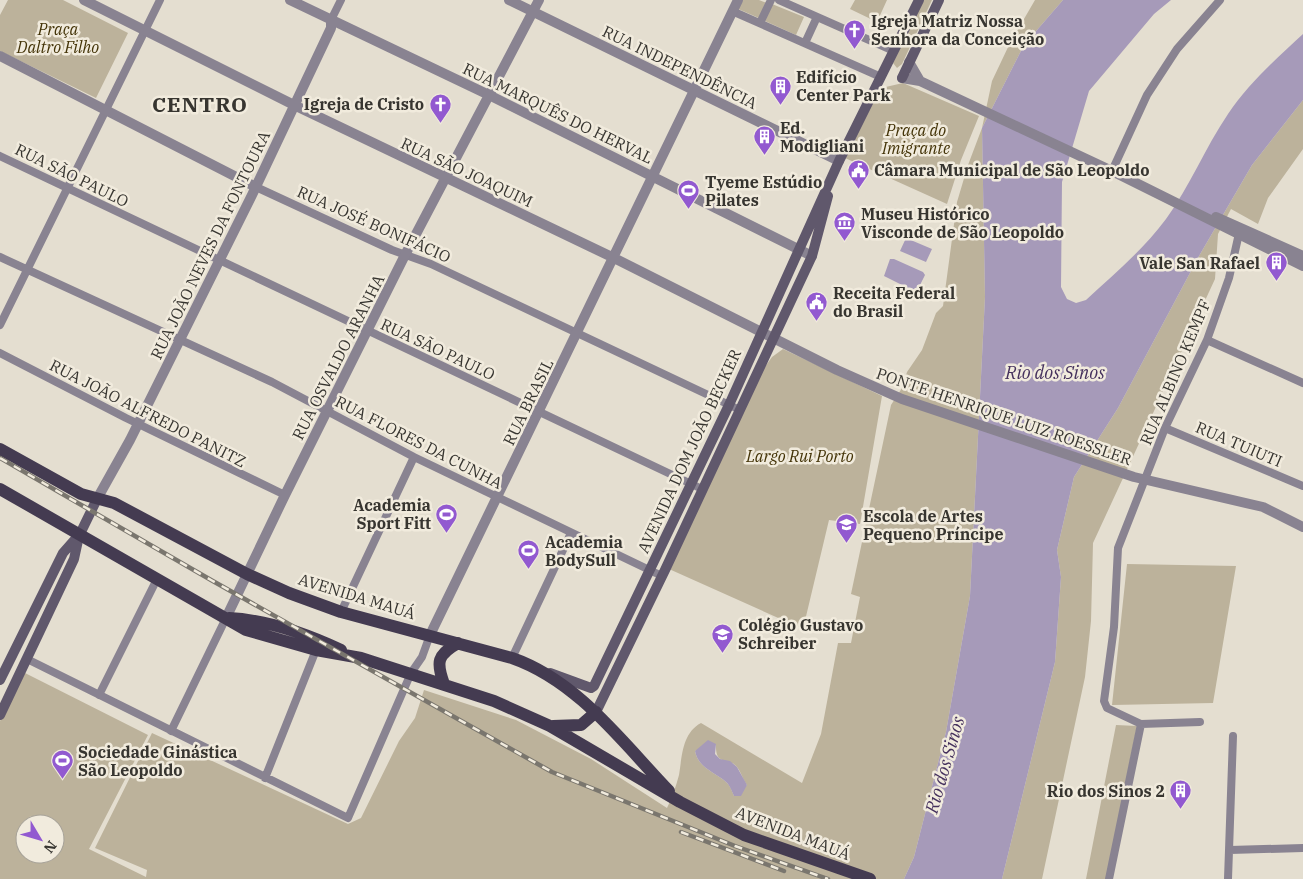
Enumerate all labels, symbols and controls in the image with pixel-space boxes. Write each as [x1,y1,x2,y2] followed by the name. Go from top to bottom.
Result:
[871,11,1044,49] place label: Igreja Matriz Nossa Senhora da Conceição
[843,18,867,49] church icon: Igreja Matriz Nossa Senhora da Conceição
[16,19,99,57] park label: Praça Daltro Filho
[599,21,761,113] street label: RUA INDEPENDÊNCIA
[460,58,656,168] street label: RUA MARQUÊS DO HERVAL
[796,67,890,105] place label: Edifício Center Park
[768,74,792,105] building icon: Edifício Center Park
[152,90,248,118] district label: CENTRO
[428,92,452,123] church icon: Igreja de Cristo
[304,94,424,114] place label: Igreja de Cristo
[780,118,864,156] place label: Ed. Modigliani
[881,120,950,158] park label: Praça do Imigrante
[752,125,776,156] building icon: Ed. Modigliani
[146,127,274,363] street label: RUA JOÃO NEVES DA FONTOURA
[398,133,536,211] street label: RUA SÃO JOAQUIM
[12,139,132,211] street label: RUA SÃO PAULO
[846,158,870,189] public building icon: Câmara Municipal de São Leopoldo
[874,160,1150,180] place label: Câmara Municipal de São Leopoldo
[705,172,822,210] place label: Tyeme Estúdio Pilates
[677,179,701,210] sports icon: Tyeme Estúdio Pilates
[294,180,454,267] street label: RUA JOSÉ BONIFÁCIO
[861,204,1064,242] place label: Museu Histórico Visconde de São Leopoldo
[833,211,857,242] museum icon: Museu Histórico Visconde de São Leopoldo
[1264,251,1288,282] building icon: Vale San Rafael
[1139,253,1260,273] place label: Vale San Rafael
[288,271,389,443] street label: RUA OSVALDO ARANHA
[833,283,955,321] place label: Receita Federal do Brasil
[805,290,829,321] public building icon: Receita Federal do Brasil
[1135,296,1215,448] street label: RUA ALBINO KEMPF
[378,314,498,384] street label: RUA SÃO PAULO
[633,346,745,556] street label: AVENIDA DOM JOÃO BECKER
[46,355,250,471] street label: RUA JOÃO ALFREDO PANITZ
[498,356,558,448] street label: RUA BRASIL
[1004,361,1105,384] water label: Rio dos Sinos
[874,363,1135,469] street label: PONTE HENRIQUE LUIZ ROESSLER
[332,391,506,493] street label: RUA FLORES DA CUNHA
[1193,417,1285,471] street label: RUA TUIUTI
[745,446,854,466] park label: Largo Rui Porto
[353,495,431,533] place label: Academia Sport Fitt
[435,502,459,533] sports icon: Academia Sport Fitt
[863,506,1003,544] place label: Escola de Artes Pequeno Príncipe
[835,513,859,544] school or university icon: Escola de Artes Pequeno Príncipe
[545,532,623,570] place label: Academia BodySull
[517,539,541,570] sports icon: Academia BodySull
[296,568,418,623] street label: AVENIDA MAUÁ
[738,615,863,653] place label: Colégio Gustavo Schreiber
[710,622,734,653] school or university icon: Colégio Gustavo Schreiber
[919,713,969,817] water label: Rio dos Sinos
[78,742,237,780] place label: Sociedade Ginástica São Leopoldo
[50,749,74,780] sports icon: Sociedade Ginástica São Leopoldo
[1169,779,1193,810] building icon: Rio dos Sinos 2
[1047,781,1165,801] place label: Rio dos Sinos 2
[733,801,854,864] street label: AVENIDA MAUÁ
[15,814,65,864] north arrow
[40,837,61,857] text: N

